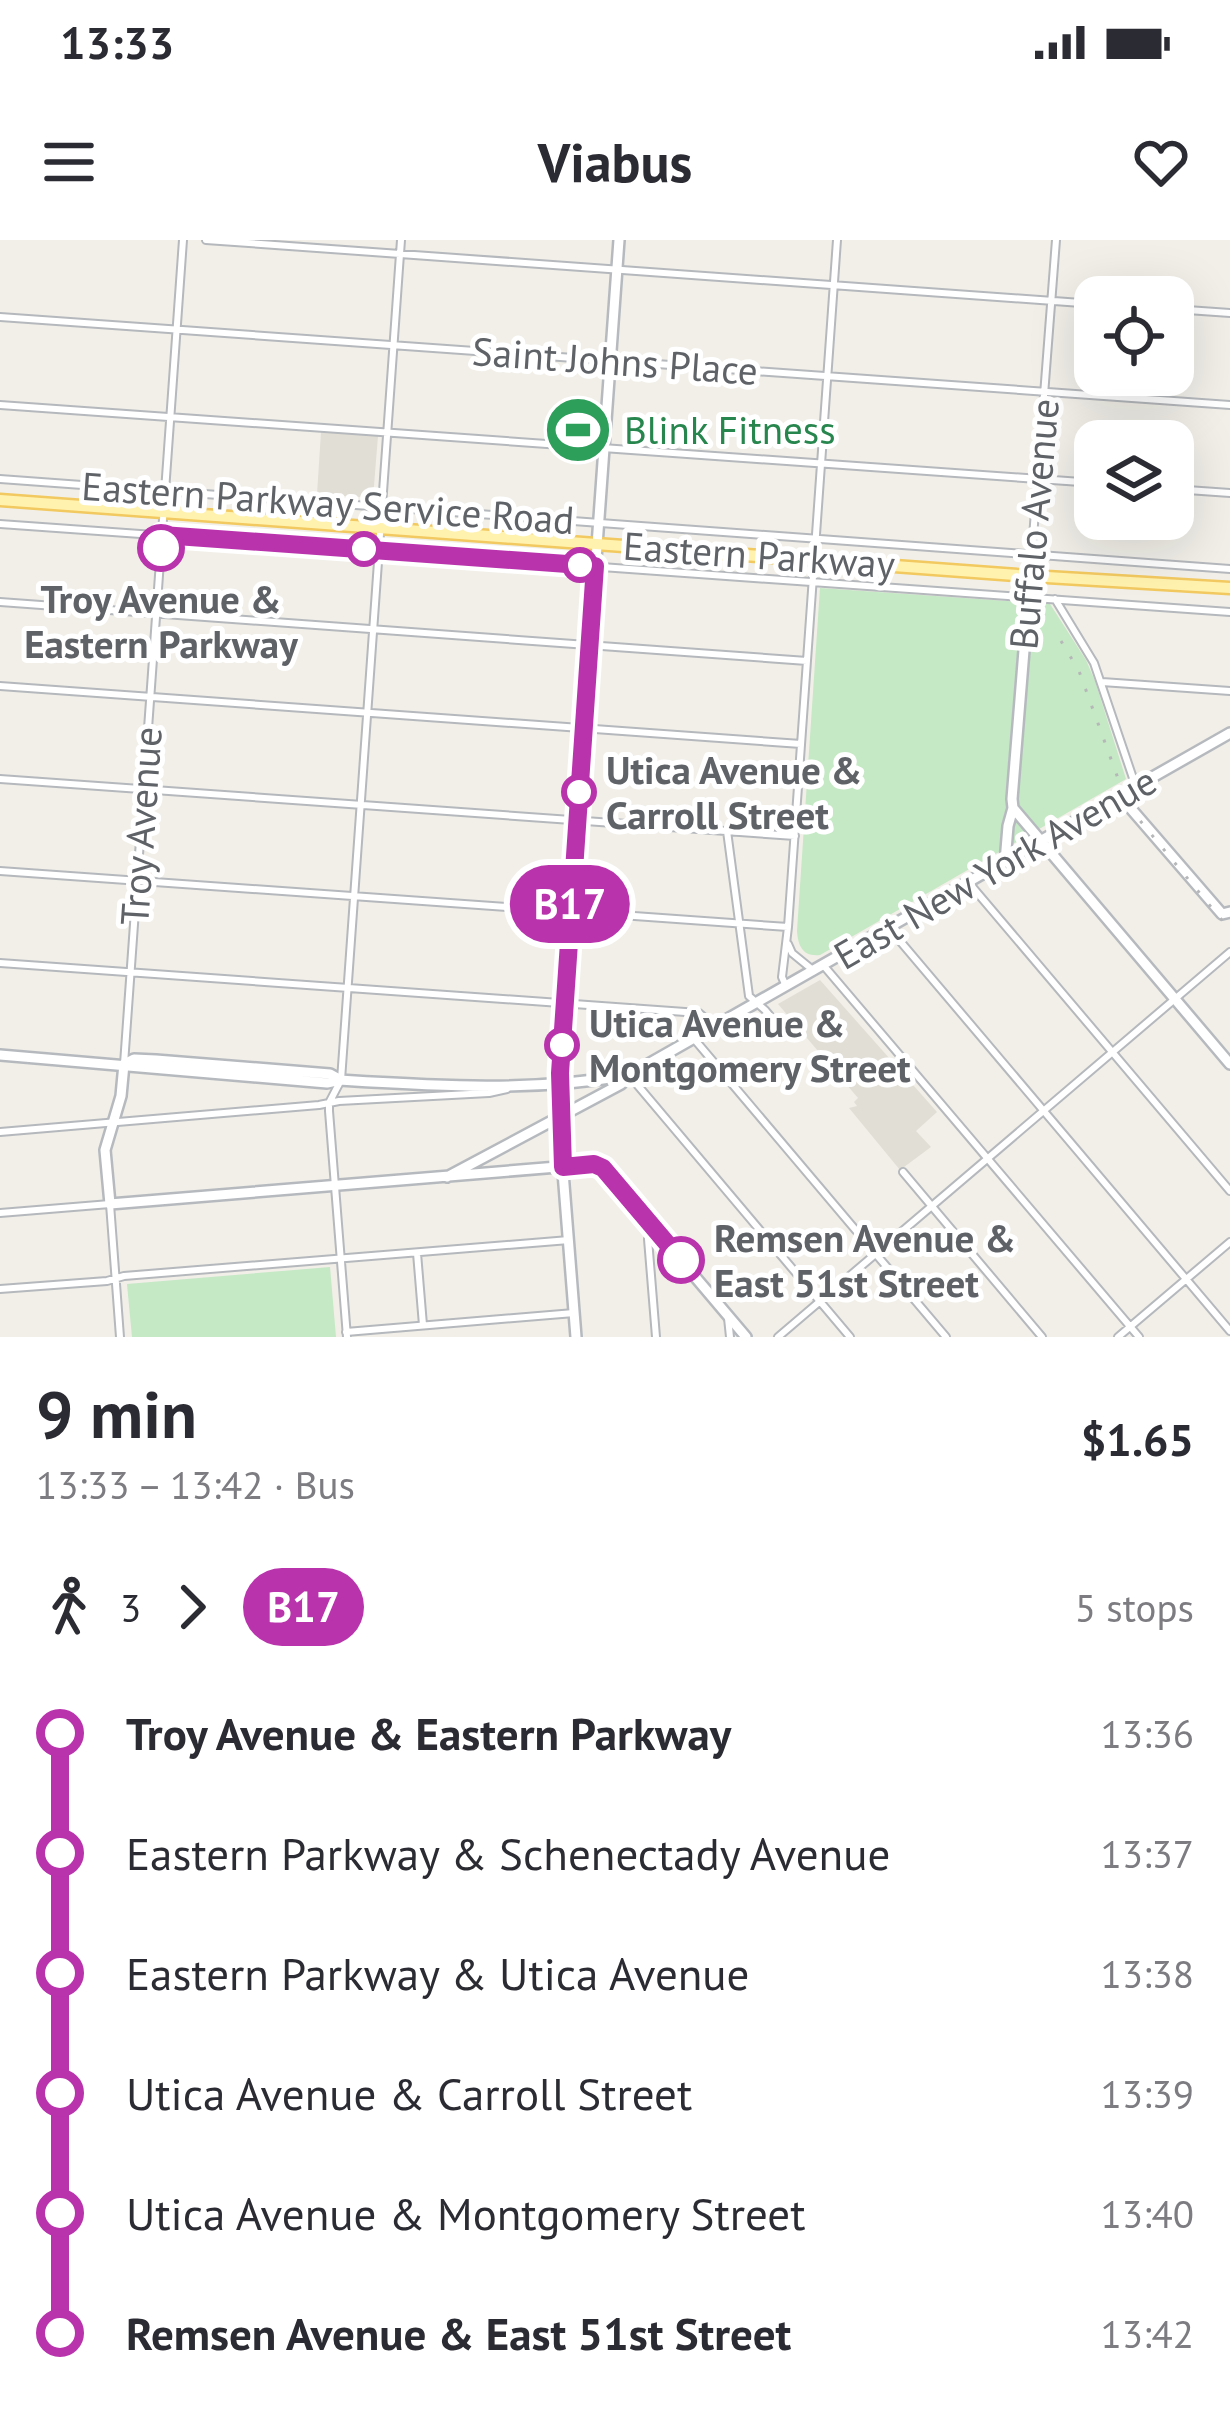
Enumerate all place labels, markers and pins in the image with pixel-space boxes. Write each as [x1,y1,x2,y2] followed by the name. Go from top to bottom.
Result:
[543,395,613,465] sports icon: Blink Fitness
[624,404,836,455] place label: Blink Fitness
[139,526,183,570] marker: Troy Avenue & Eastern Parkway
[348,533,380,565] unlabelled marker
[564,549,596,581] unlabelled marker
[24,573,298,669] place label: Troy Avenue & Eastern Parkway
[606,744,862,840] place label: Utica Avenue & Carroll Street
[563,776,595,808] marker: Utica Avenue & Carroll Street
[589,997,911,1093] place label: Utica Avenue & Montgomery Street
[546,1029,578,1061] marker: Utica Avenue & Montgomery Street
[714,1212,1016,1308] place label: Remsen Avenue & East 51st Street
[659,1238,703,1282] marker: Remsen Avenue & East 51st Street

